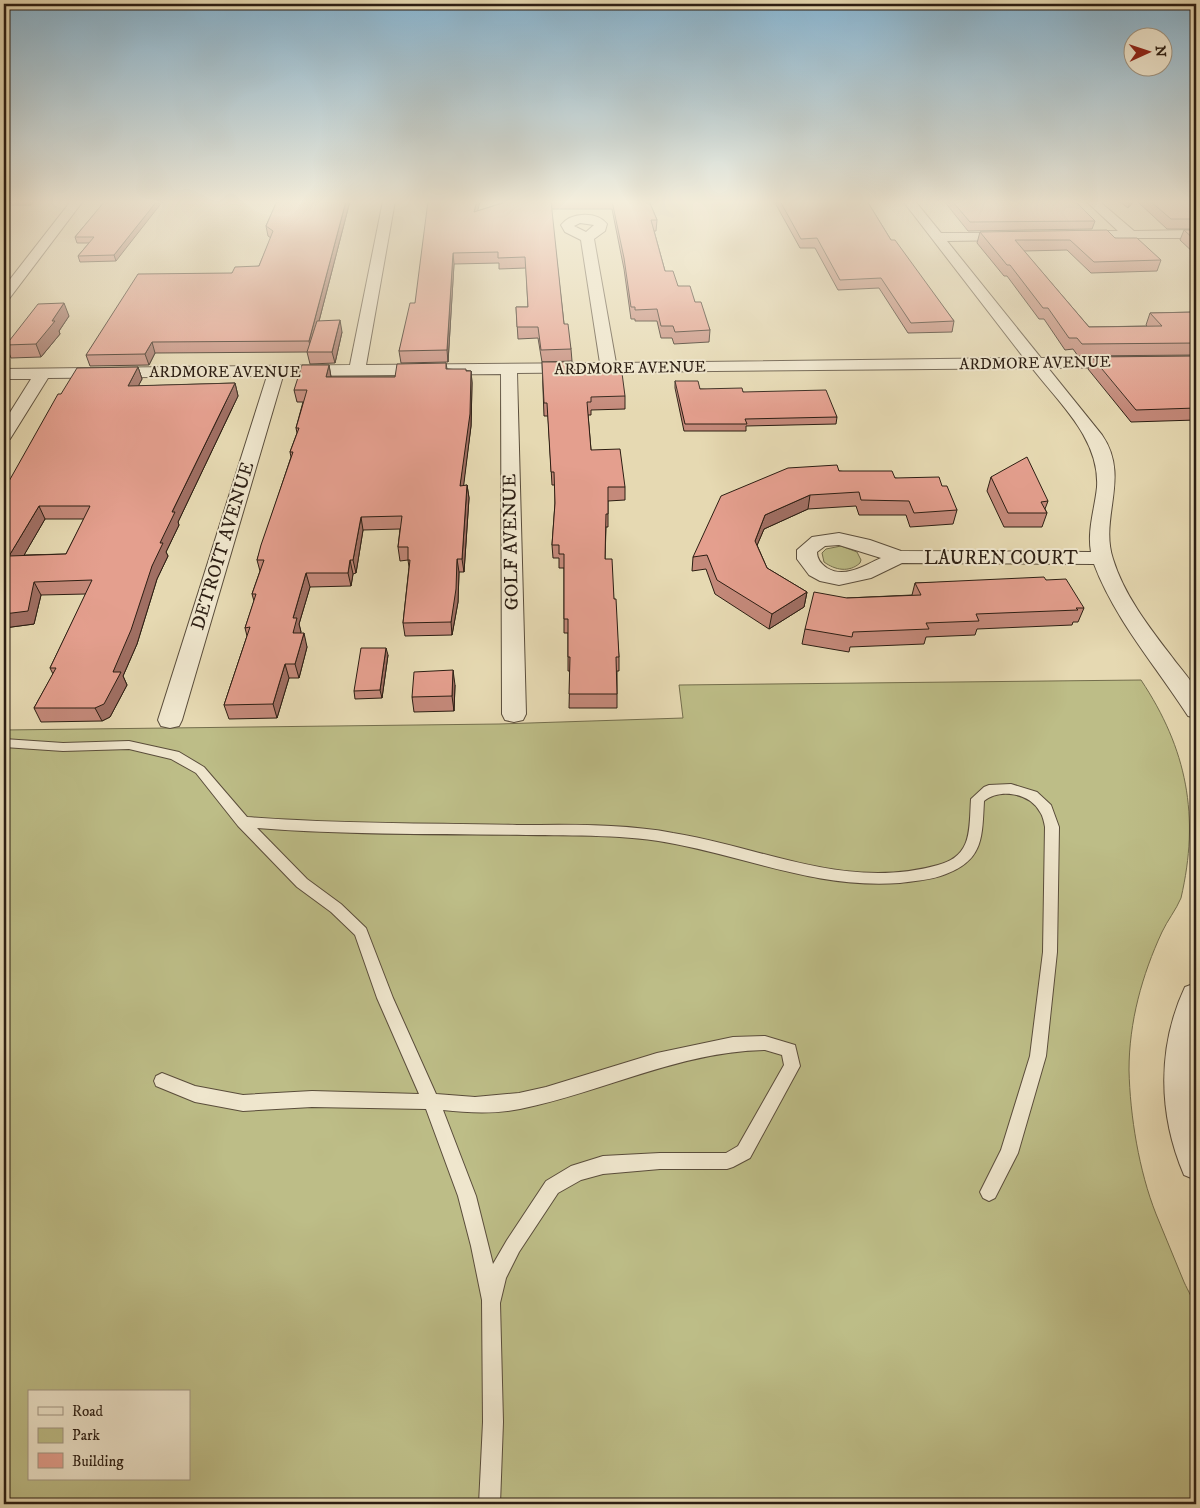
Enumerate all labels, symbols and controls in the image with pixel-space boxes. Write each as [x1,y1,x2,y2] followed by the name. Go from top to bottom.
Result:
[1122,28,1172,78] north arrow
[1151,45,1169,58] text: N
[959,352,1111,374] street label: ARDMORE AVENUE
[554,357,706,379] street label: ARDMORE AVENUE
[149,362,301,382] street label: ARDMORE AVENUE
[186,459,260,633] street label: DETROIT AVENUE
[498,473,524,611] street label: GOLF AVENUE
[924,547,1079,570] street label: LAUREN COURT
[28,1390,190,1480] legend
[72,1402,104,1421] text: Road
[72,1426,101,1445] text: Park
[72,1452,124,1471] text: Building

